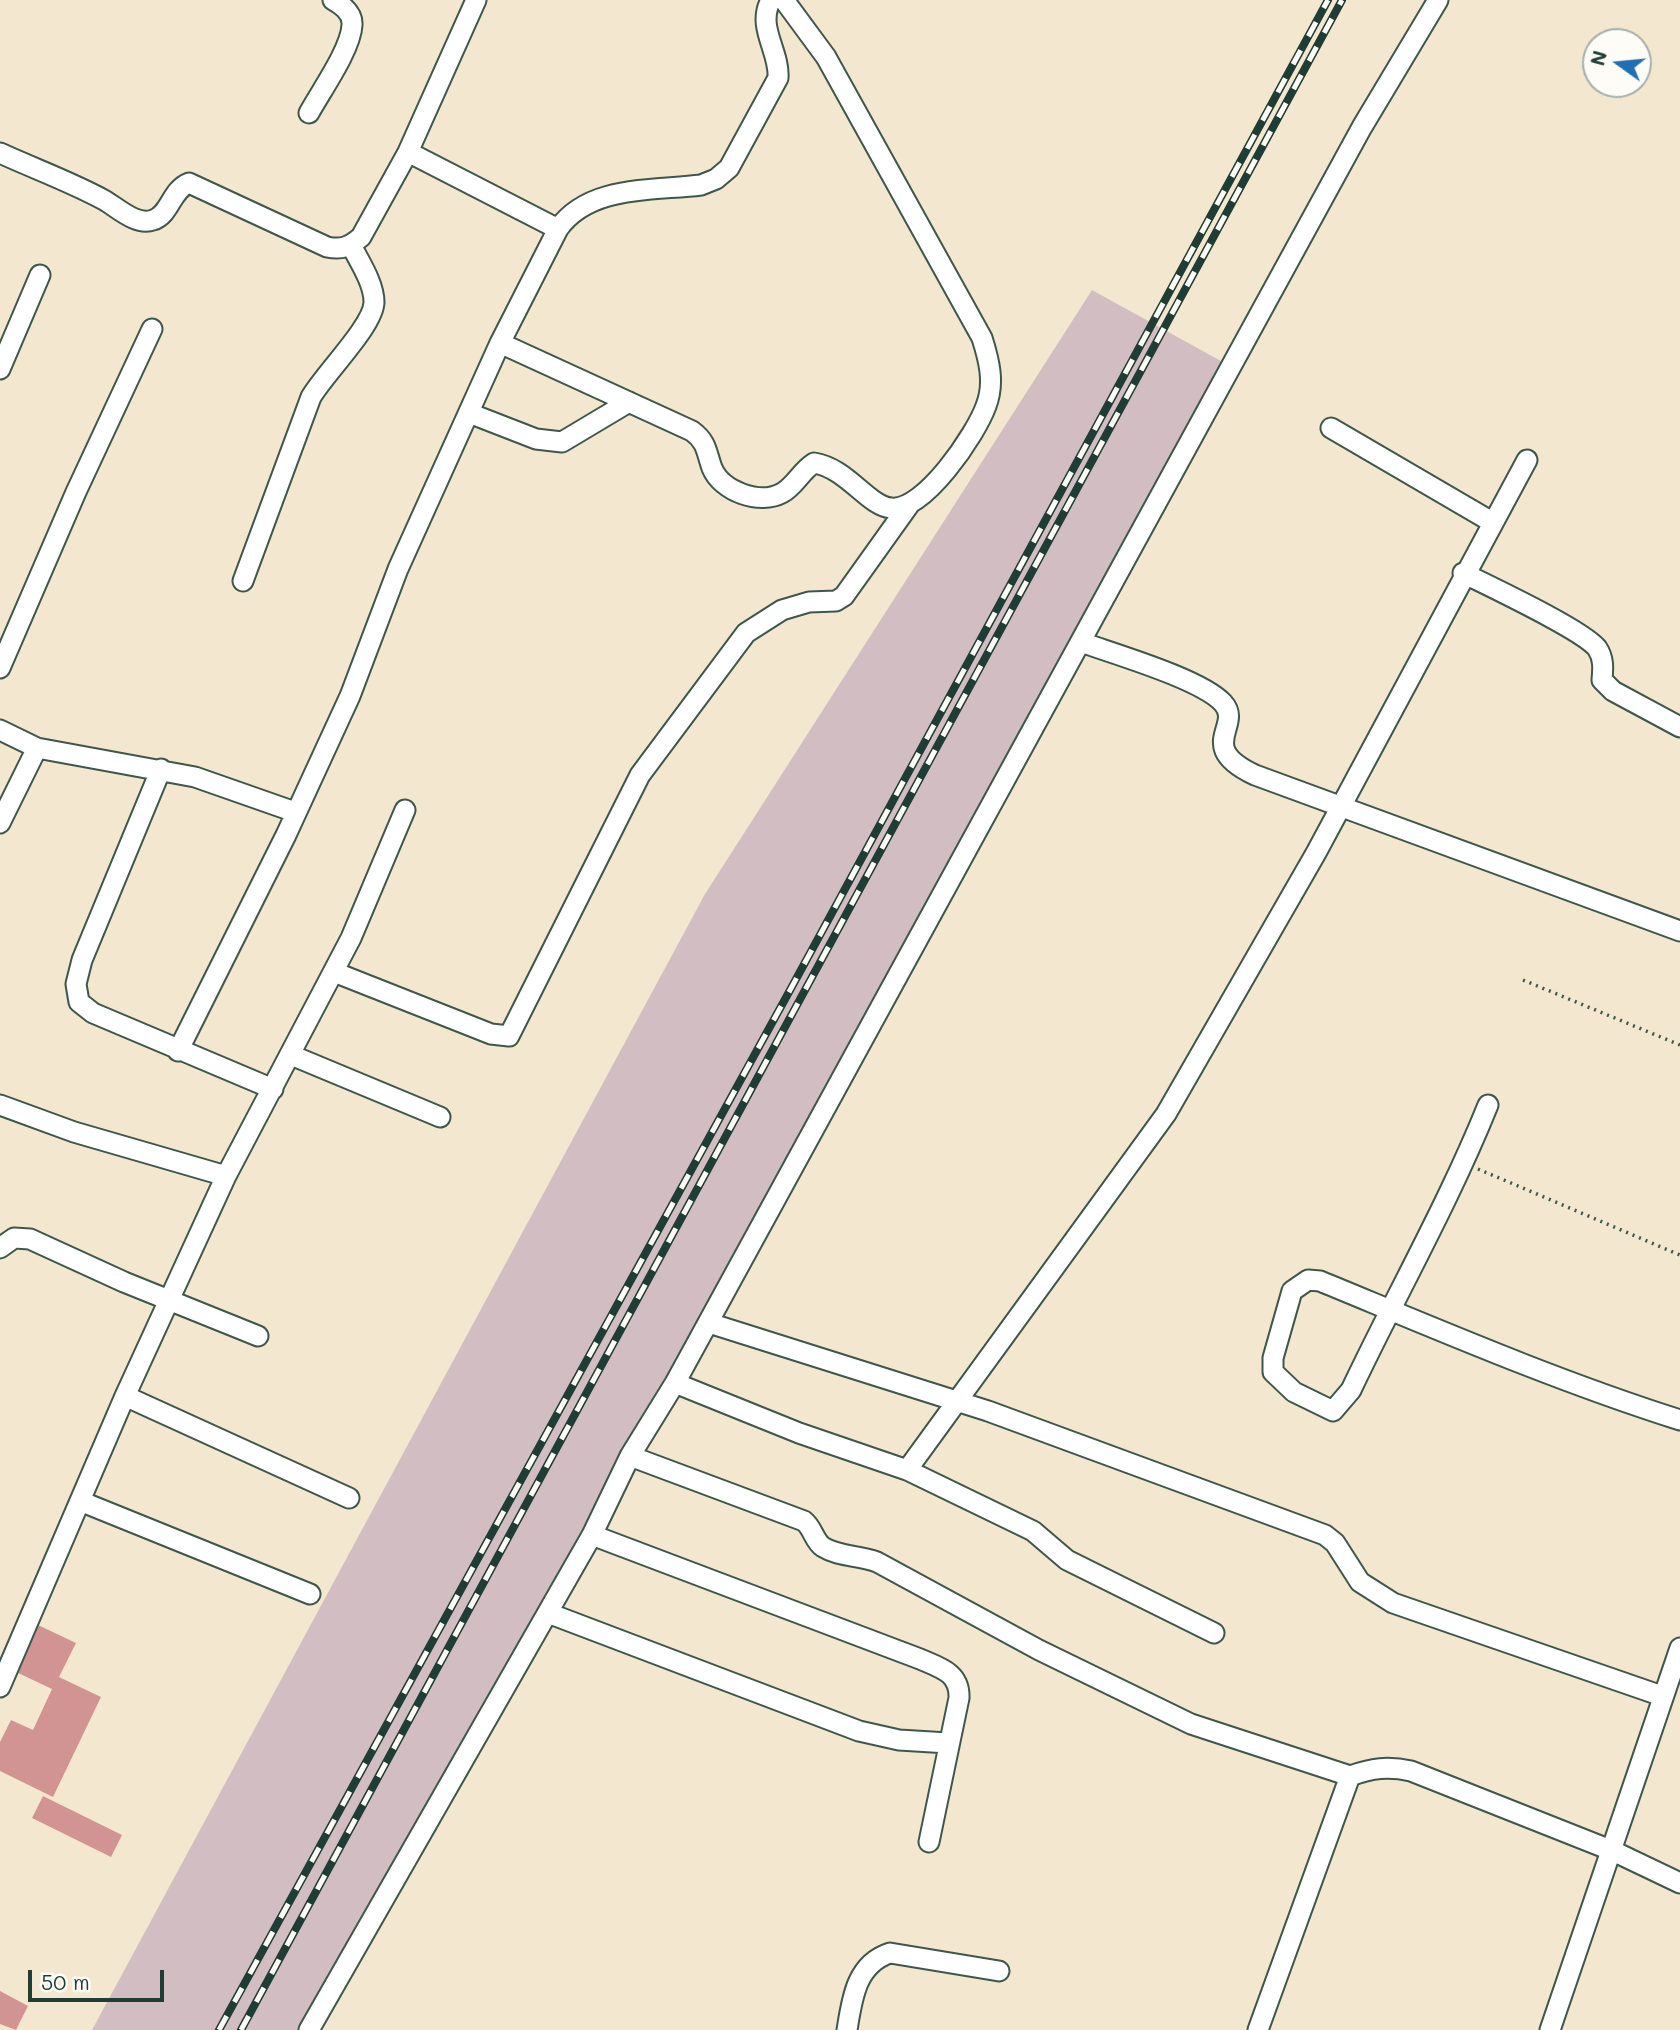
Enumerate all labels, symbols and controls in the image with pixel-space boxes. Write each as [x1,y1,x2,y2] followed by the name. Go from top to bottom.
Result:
[1582,28,1652,98] north arrow
[1584,48,1612,68] text: N
[32,1956,168,2000] scale bar
[41,1968,90,1995] text: 50 m

